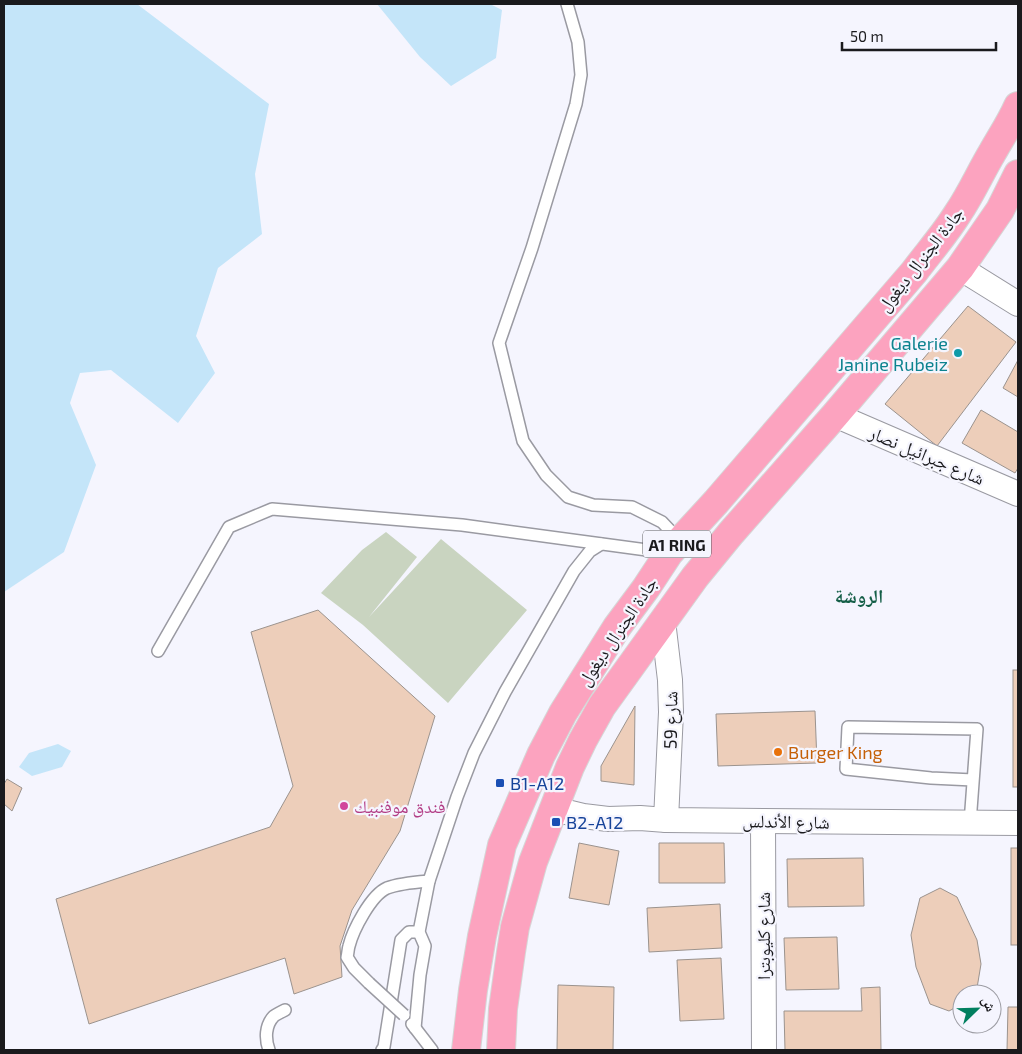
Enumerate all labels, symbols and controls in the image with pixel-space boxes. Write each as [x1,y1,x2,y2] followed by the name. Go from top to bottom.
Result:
[842,20,996,52] scale bar
[850,27,884,45] text: 50 m
[872,202,968,316] street label: جادة الجنرال ديغول
[838,332,948,375] place label: Galerie Janine Rubeiz
[952,347,964,359] marker: Galerie Janine Rubeiz
[865,420,988,490] street label: شارع جبرائيل نصار
[643,530,711,558] road number: A1 RING
[572,572,662,690] street label: جادة الجنرال ديغول
[835,584,883,607] district label: الروشة
[658,691,683,749] street label: شارع 59
[788,741,883,763] place label: Burger King
[772,746,784,758] marker: Burger King
[510,772,564,794] place label: B1-A12
[494,777,506,789] marker: B1-A12
[354,795,445,818] place label: فندق موفنبيك
[338,800,350,812] marker: فندق موفنبيك
[742,809,830,834] street label: شارع الأندلس
[566,811,623,833] place label: B2-A12
[550,816,562,828] marker: B2-A12
[752,892,775,980] street label: شارع كليوبترا
[952,984,1002,1034] north arrow
[978,994,1000,1014] text: ش

